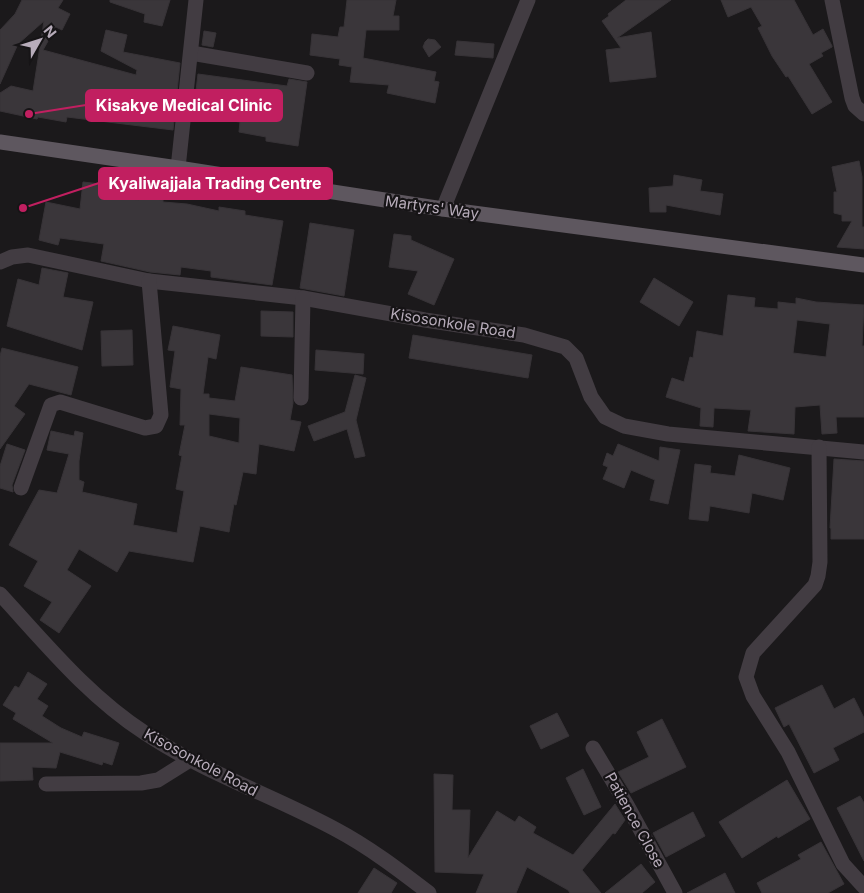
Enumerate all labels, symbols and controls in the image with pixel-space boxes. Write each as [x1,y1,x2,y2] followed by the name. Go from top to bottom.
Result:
[15,15,65,65] north arrow
[41,22,60,41] text: N
[86,90,282,121] callout: Kisakye Medical Clinic
[96,95,272,115] text: Kisakye Medical Clinic
[99,168,332,199] callout: Kyaliwajjala Trading Centre
[108,173,322,193] text: Kyaliwajjala Trading Centre
[384,191,481,223] street label: Martyrs' Way
[389,304,517,342] street label: Kisosonkole Road
[141,724,261,800] street label: Kisosonkole Road
[601,769,669,871] street label: Patience Close

